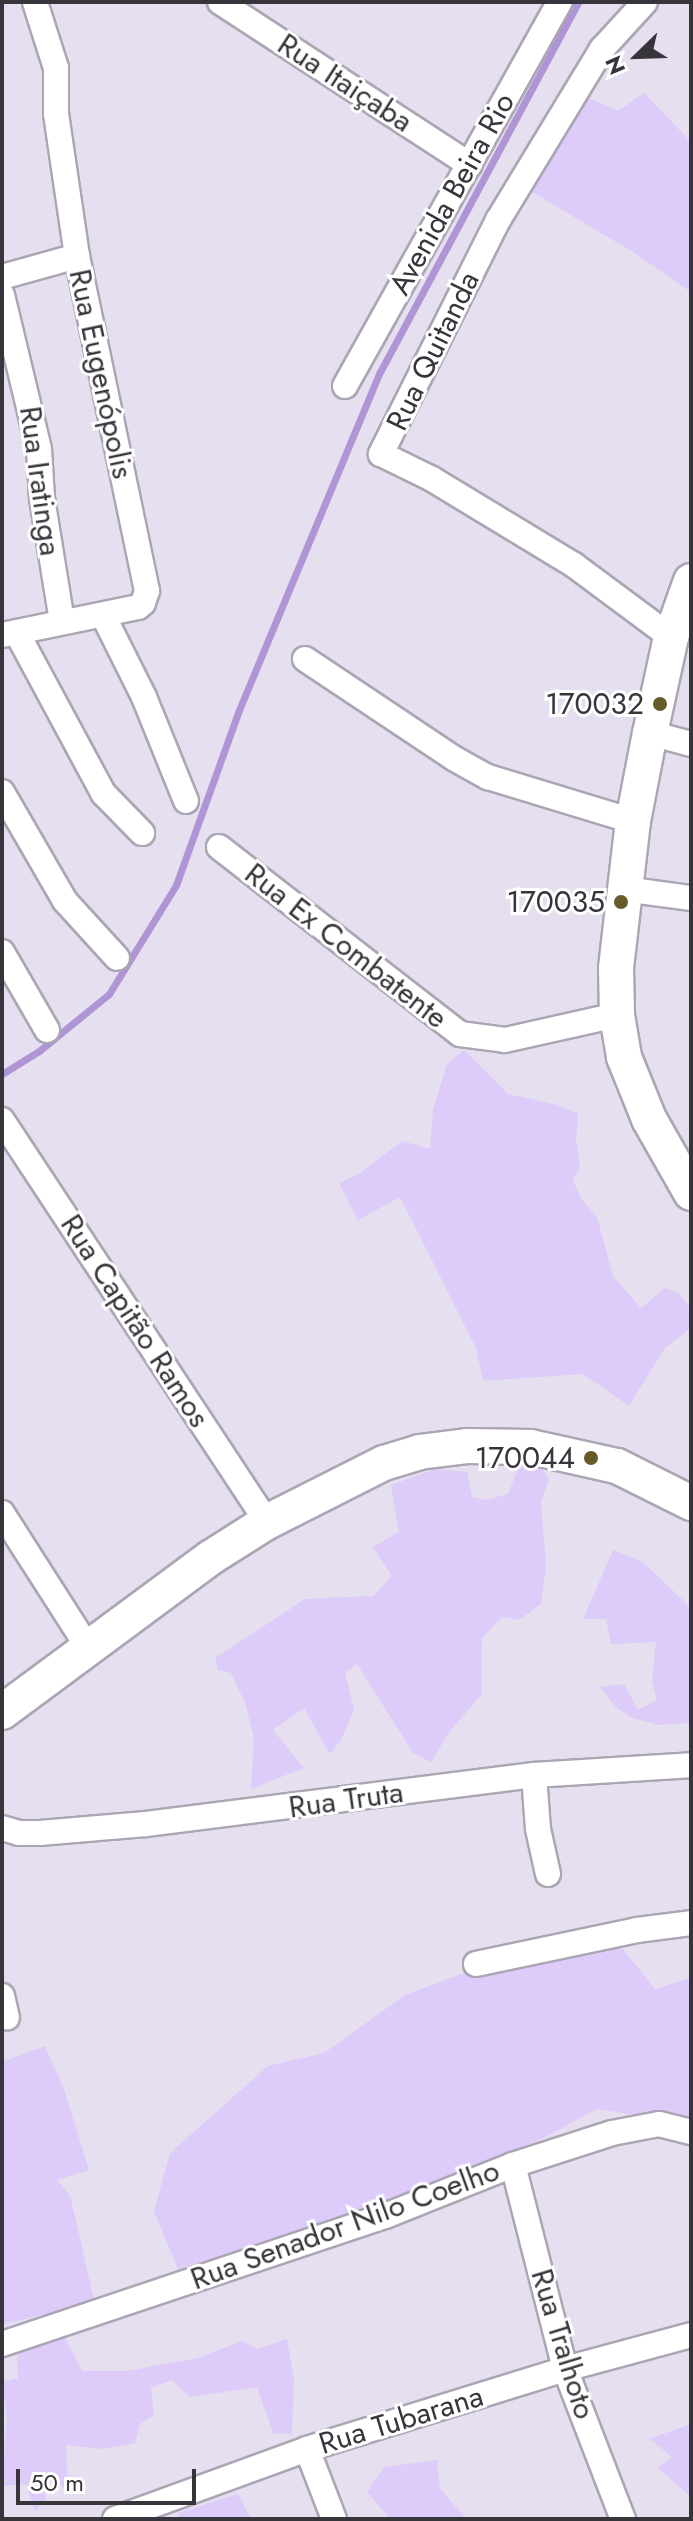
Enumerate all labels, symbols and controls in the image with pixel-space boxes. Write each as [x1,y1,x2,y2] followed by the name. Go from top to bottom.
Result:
[597,16,677,96] north arrow
[271,26,419,140] street label: Rua Itaiçaba
[597,51,633,80] text: N
[382,87,522,301] street label: Avenida Beira Rio
[61,266,141,482] street label: Rua Eugenópolis
[379,266,487,436] street label: Rua Quitanda
[12,404,68,558] street label: Rua Iratinga
[545,686,644,722] place label: 170032
[651,695,669,713] marker: 170032
[238,856,454,1036] street label: Rua Ex Combatente
[506,884,605,920] place label: 170035
[612,893,630,911] marker: 170035
[53,1208,217,1434] street label: Rua Capitão Ramos
[475,1440,575,1476] place label: 170044
[582,1449,600,1467] marker: 170044
[286,1774,406,1826] street label: Rua Truta
[186,2152,504,2298] street label: Rua Senador Nilo Coelho
[523,2265,603,2423] street label: Rua Tralhoto
[315,2378,487,2462] street label: Rua Tubarana
[20,2453,200,2503] scale bar
[30,2465,84,2500] text: 50 m

